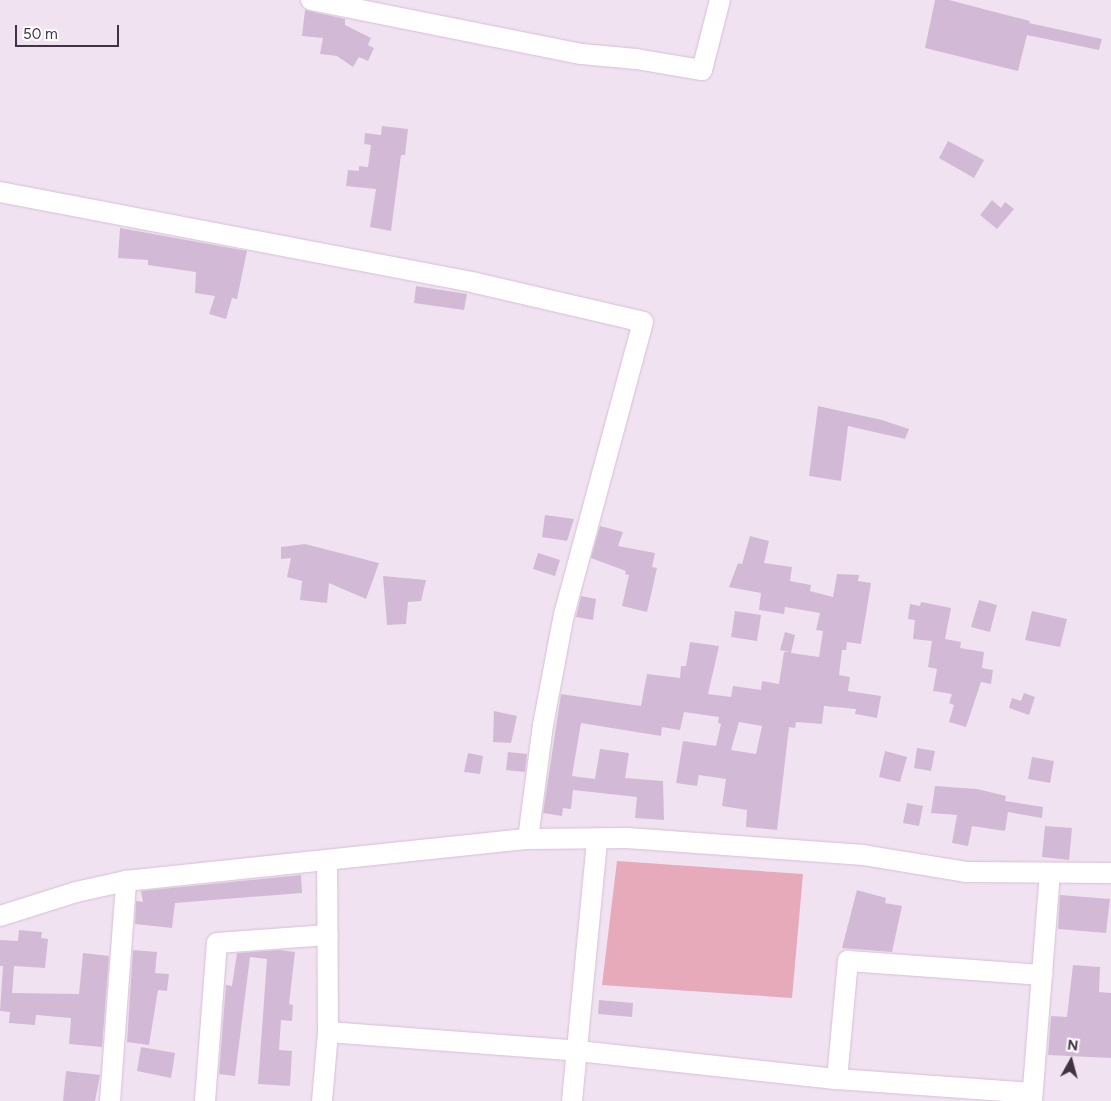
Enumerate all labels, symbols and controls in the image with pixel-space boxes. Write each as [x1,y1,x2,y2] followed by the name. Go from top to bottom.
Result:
[18,15,121,47] scale bar
[23,25,58,43] text: 50 m
[1046,1036,1096,1086] north arrow
[1066,1037,1079,1055] text: N

